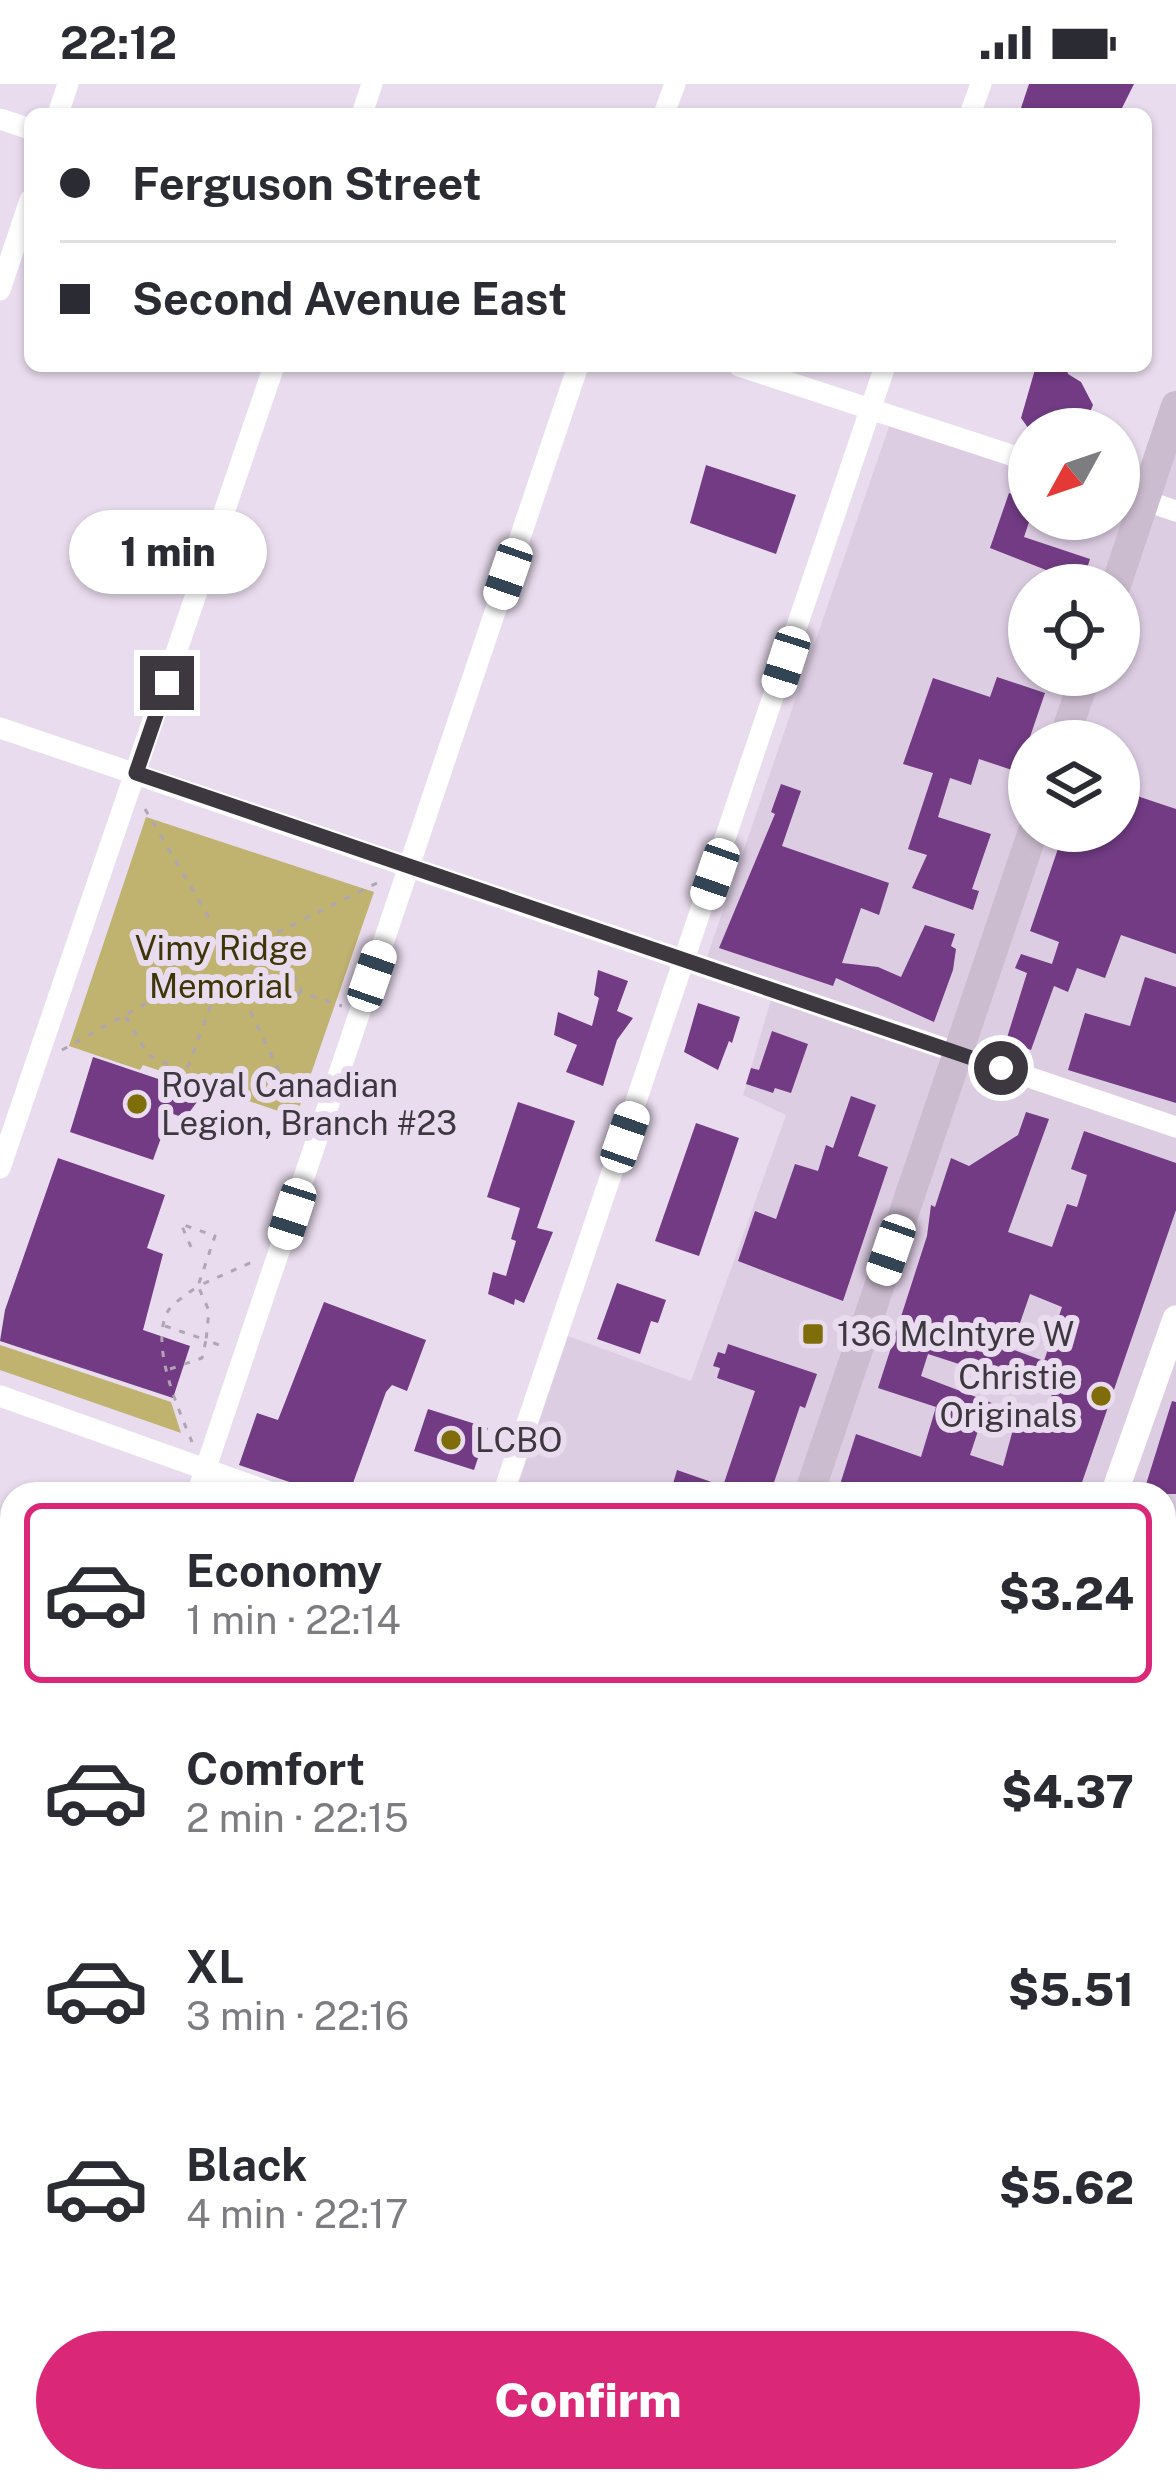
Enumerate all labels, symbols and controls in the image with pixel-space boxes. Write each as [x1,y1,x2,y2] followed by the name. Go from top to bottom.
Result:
[60,16,177,69] text: 22:12
[132,157,482,210] text: Ferguson Street
[132,272,567,325] text: Second Avenue East
[1008,408,1140,540] north arrow
[1008,408,1140,852] map controls
[68,509,266,593] callout: 1 min
[120,529,216,575] text: 1 min
[479,534,537,614] car
[1008,564,1140,696] button: locate
[758,622,814,702] car
[140,656,194,710] route end
[1008,720,1140,852] button: layers
[686,834,744,914] car
[135,929,307,1005] park label: Vimy Ridge Memorial
[343,936,401,1016] car
[974,1041,1028,1095] route start
[161,1066,457,1142] place label: Royal Canadian Legion, Branch #23
[124,1091,150,1117] marker: Royal Canadian Legion, Branch #23
[596,1097,654,1177] car
[264,1174,320,1254] car
[862,1210,920,1290] car
[837,1315,1074,1353] place label: 136 McIntyre W
[800,1321,826,1347] marker: 136 McIntyre W
[940,1358,1077,1434] place label: Christie Originals
[1088,1383,1114,1409] marker: Christie Originals
[475,1421,562,1459] place label: LCBO
[438,1427,464,1453] marker: LCBO
[42,1539,150,1647] icon: car
[186,1544,382,1597] text: Economy
[999,1567,1134,1620] text: $3.24
[186,1597,401,1643] text: 1 min · 22:14
[42,1737,150,1845] icon: car
[186,1742,365,1795] text: Comfort
[1001,1765,1134,1818] text: $4.37
[186,1795,409,1841] text: 2 min · 22:15
[42,1935,150,2043] icon: car
[186,1940,244,1993] text: XL
[1008,1963,1134,2016] text: $5.51
[186,1993,409,2039] text: 3 min · 22:16
[42,2133,150,2241] icon: car
[186,2138,307,2191] text: Black
[999,2161,1134,2214] text: $5.62
[186,2191,408,2237] text: 4 min · 22:17
[36,2331,1140,2469] button: Confirm

